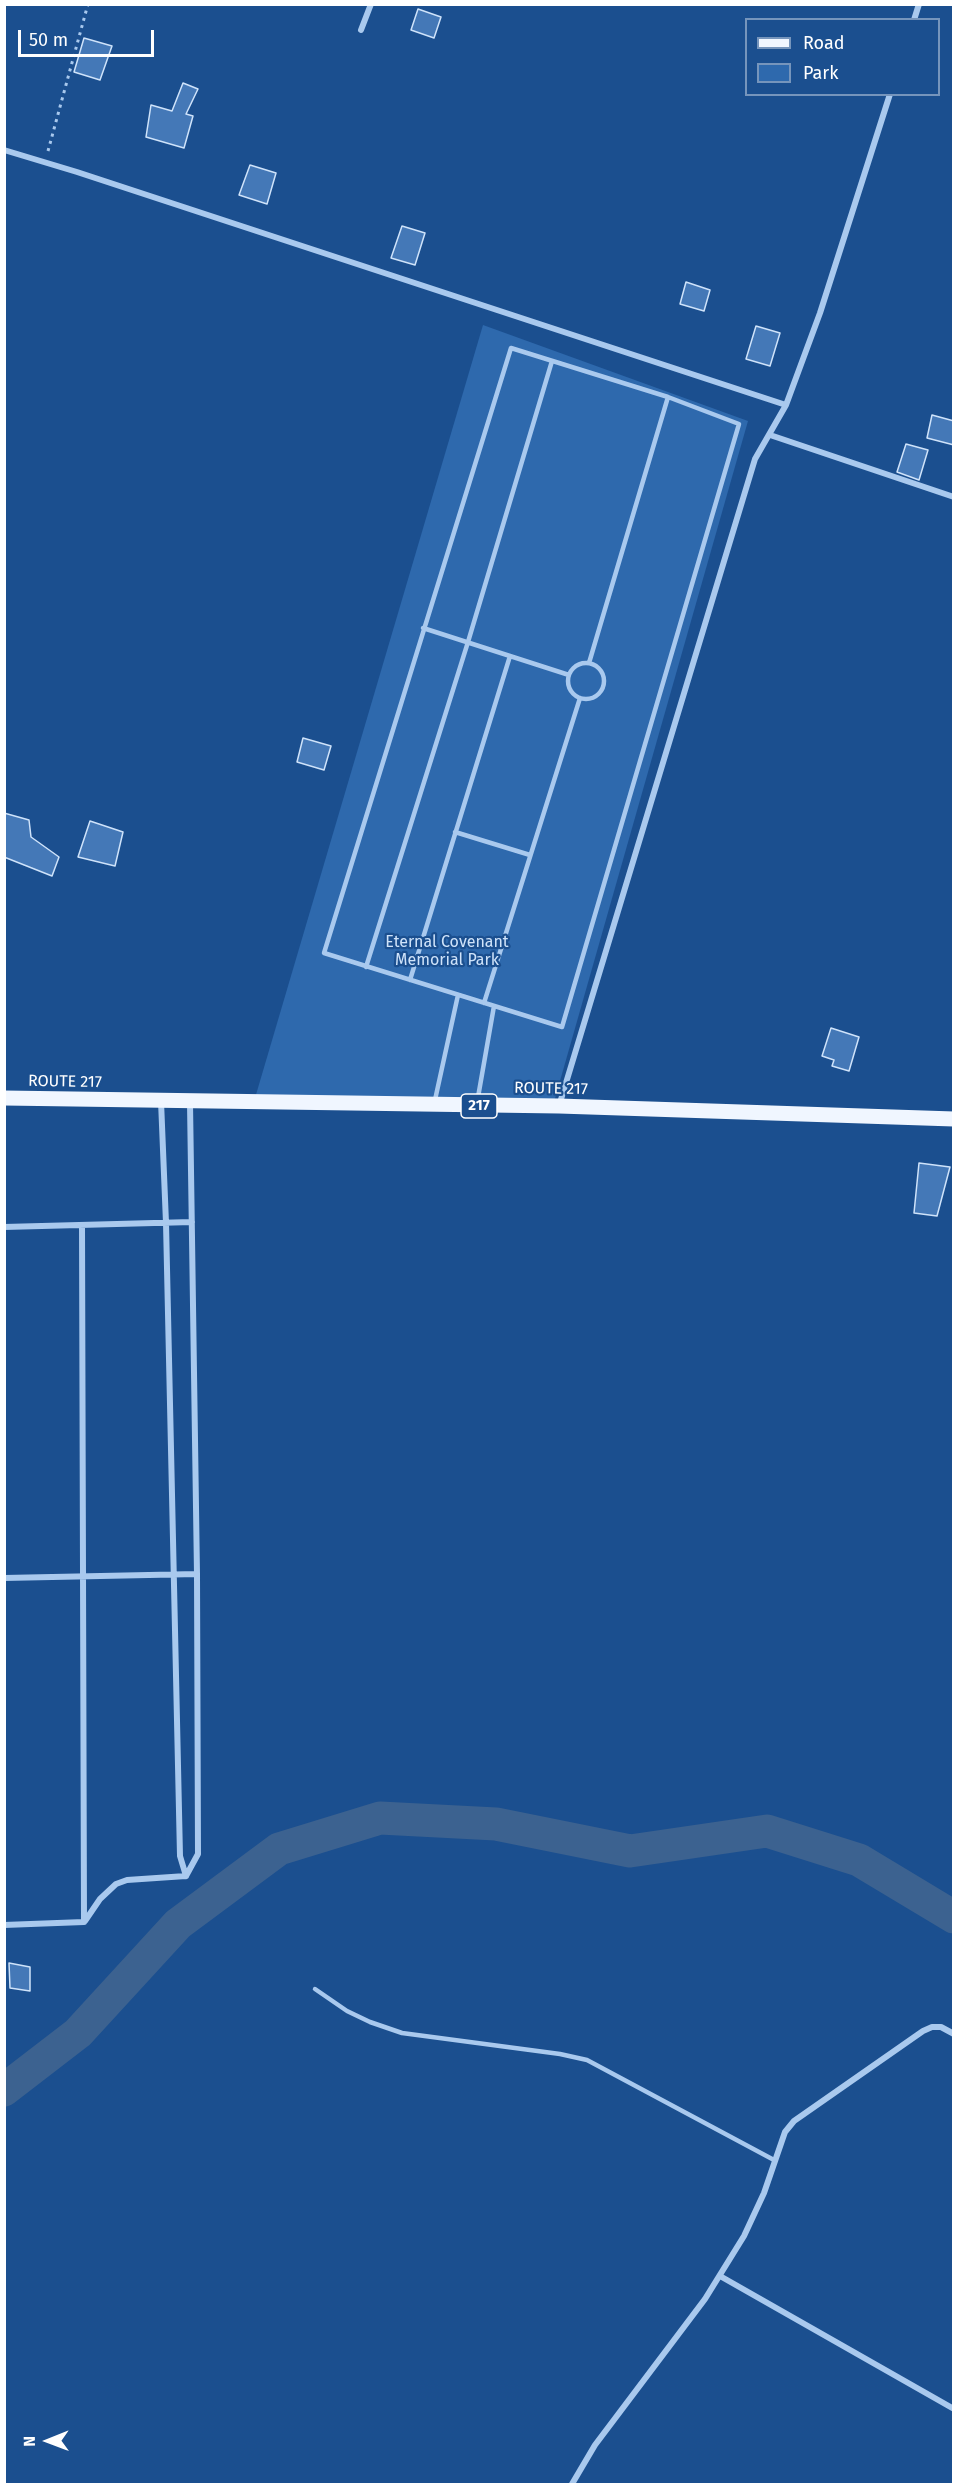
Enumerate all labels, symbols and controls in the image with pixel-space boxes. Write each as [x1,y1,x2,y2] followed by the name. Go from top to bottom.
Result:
[21,18,158,56] scale bar
[745,18,940,96] legend
[29,29,68,51] text: 50 m
[803,32,845,54] text: Road
[803,62,838,84] text: Park
[385,933,509,971] park label: Eternal Covenant Memorial Park
[28,1072,102,1092] street label: ROUTE 217
[514,1079,588,1099] street label: ROUTE 217
[461,1094,497,1118] road number: 217
[18,2411,78,2471] north arrow
[20,2436,39,2447] text: N

